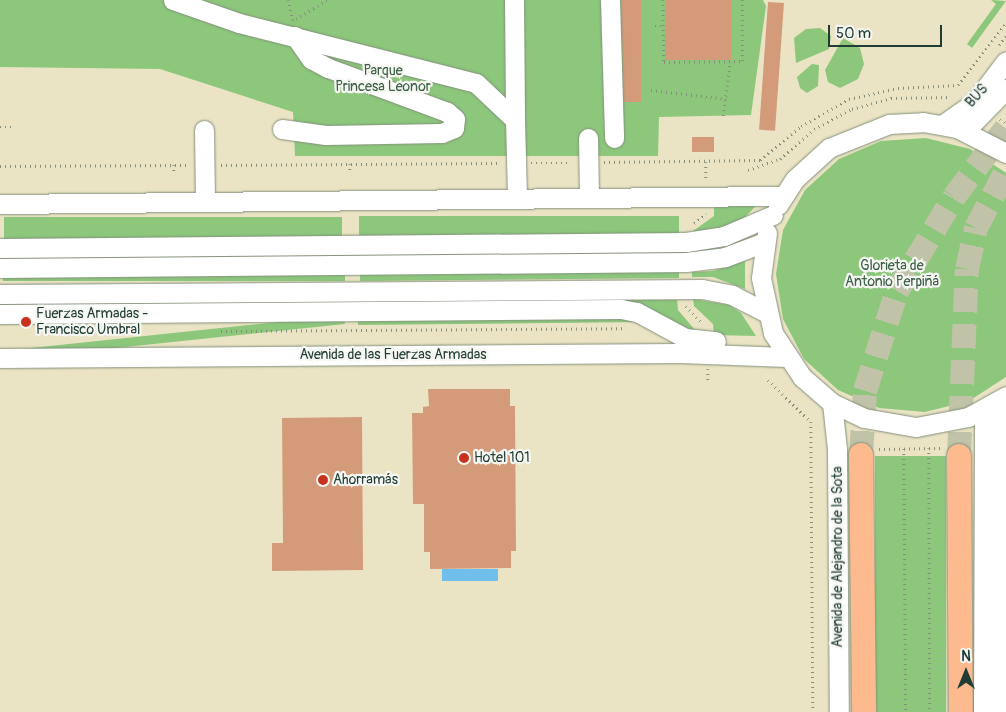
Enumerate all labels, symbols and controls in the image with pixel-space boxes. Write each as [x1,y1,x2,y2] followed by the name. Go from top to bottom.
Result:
[831,15,945,47] scale bar
[836,24,871,43] text: 50 m
[335,63,431,95] park label: Parque Princesa Leonor
[962,81,992,111] street label: BUS
[845,258,939,290] park label: Glorieta de Antonio Perpiñá
[36,306,148,338] place label: Fuerzas Armadas - Francisco Umbral
[20,316,32,328] marker: Fuerzas Armadas - Francisco Umbral
[299,347,487,363] street label: Avenida de las Fuerzas Armadas
[474,450,530,466] place label: Hotel 101
[458,452,470,464] marker: Hotel 101
[830,466,846,648] street label: Avenida de Alejandro de la Sota
[333,472,398,488] place label: Ahorramás
[317,474,329,486] marker: Ahorramás
[941,647,991,697] north arrow
[961,648,971,665] text: N

